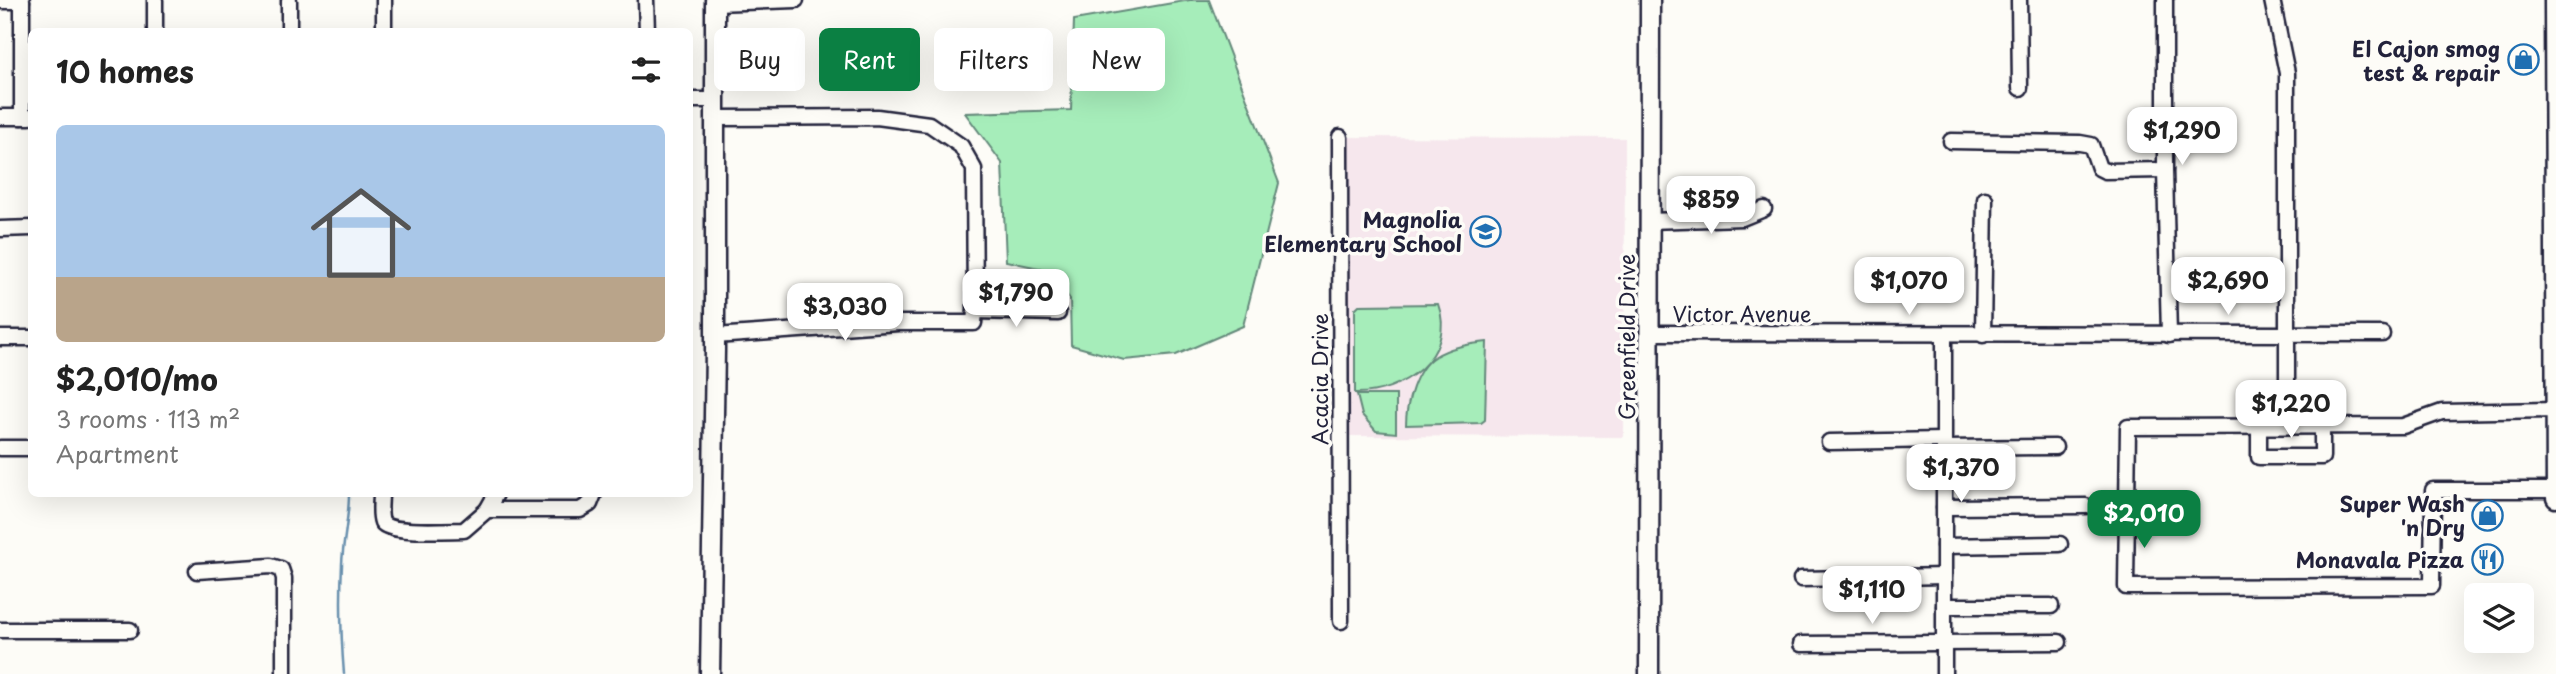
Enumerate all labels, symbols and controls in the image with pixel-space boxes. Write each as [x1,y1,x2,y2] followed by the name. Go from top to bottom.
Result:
[714,28,805,91] chip: Buy
[819,28,920,91] chip: Rent
[934,28,1053,91] chip: Filters
[1067,28,1165,91] chip: New
[2352,32,2500,88] place label: El Cajon smog test & repair
[2506,43,2540,77] shop icon: El Cajon smog test & repair
[56,48,194,93] text: 10 homes
[627,51,665,89] icon: filters
[2125,108,2239,167] pin: $1,290
[2143,112,2221,147] text: $1,290
[298,170,424,296] icon: home
[1670,176,1752,236] pin: $859
[1682,181,1740,216] text: $859
[1264,203,1463,259] place label: Magnolia Elementary School
[1468,214,1502,248] school or university icon: Magnolia Elementary School
[1610,254,1642,420] street label: Greenfield Drive
[1852,258,1966,317] pin: $1,070
[2171,258,2285,317] pin: $2,690
[1870,262,1948,297] text: $1,070
[2187,262,2269,297] text: $2,690
[959,270,1073,329] pin: $1,790
[978,274,1054,309] text: $1,790
[788,284,902,343] pin: $3,030
[803,288,887,323] text: $3,030
[1673,297,1811,329] street label: Victor Avenue
[1303,313,1335,445] street label: Acacia Drive
[56,356,218,401] text: $2,010/mo
[2234,380,2348,440] pin: $1,220
[2251,385,2331,420] text: $1,220
[56,401,240,436] text: 3 rooms · 113 m²
[56,436,179,471] text: Apartment
[1904,444,2018,504] pin: $1,370
[1923,449,1999,484] text: $1,370
[2340,487,2465,543] place label: Super Wash 'n Dry
[2087,490,2201,550] pin: $2,010
[2103,495,2185,530] text: $2,010
[2471,498,2505,532] shop icon: Super Wash 'n Dry
[2470,542,2504,576] restaurant icon: Monavala Pizza
[2296,543,2464,575] place label: Monavala Pizza
[1815,566,1929,626] pin: $1,110
[1839,571,1905,606] text: $1,110
[2464,583,2534,653] map controls
[2464,583,2534,653] button: layers

